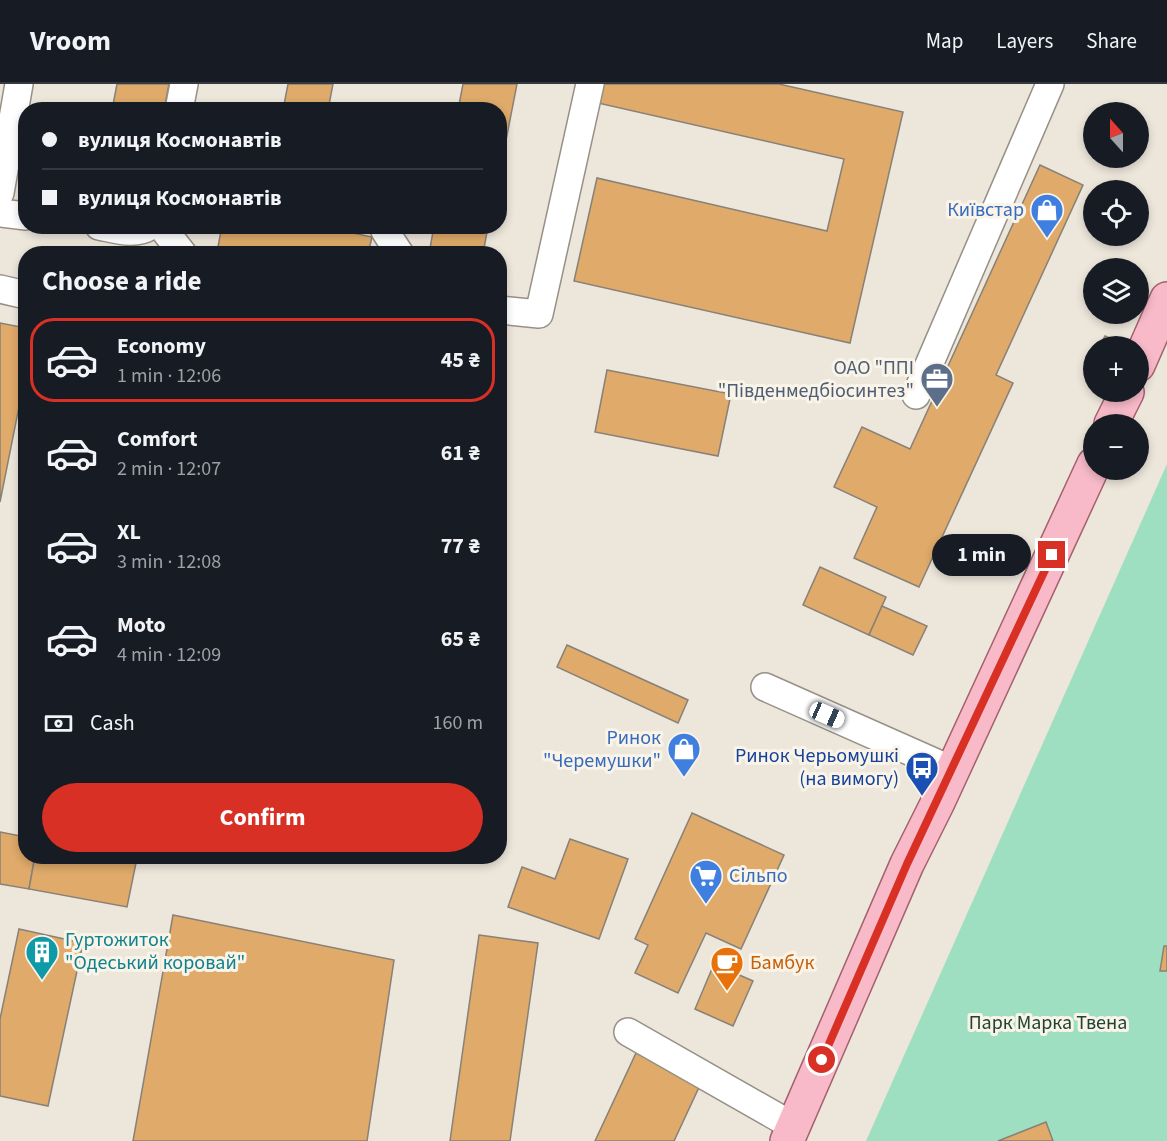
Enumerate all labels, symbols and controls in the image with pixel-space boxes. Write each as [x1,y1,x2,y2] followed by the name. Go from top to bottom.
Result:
[30,21,111,61] text: Vroom
[926,26,963,56] text: Map
[996,26,1053,56] text: Layers
[1086,26,1137,56] text: Share
[1083,102,1149,168] north arrow
[1083,102,1149,480] map controls
[78,124,282,156] text: вулиця Космонавтів
[1083,180,1149,246] button: locate
[78,182,282,214] text: вулиця Космонавтів
[1029,192,1065,239] shop icon: Київстар
[947,196,1024,224] place label: Київстар
[1083,258,1149,324] button: layers
[42,262,202,301] text: Choose a ride
[117,330,206,362] text: Economy
[45,333,99,387] icon: car
[1083,336,1149,402] button: +
[441,344,480,376] text: 45 ₴
[718,354,914,405] place label: ОАО "ППІ "Південмедбіосинтез"
[919,361,955,408] office icon: ОАО "ППІ "Південмедбіосинтез"
[117,362,221,390] text: 1 min · 12:06
[1083,414,1149,480] button: −
[117,423,198,455] text: Comfort
[45,426,99,480] icon: car
[441,437,480,469] text: 61 ₴
[117,455,221,483] text: 2 min · 12:07
[117,516,141,548] text: XL
[45,519,99,573] icon: car
[441,530,480,562] text: 77 ₴
[932,534,1031,576] callout: 1 min
[957,541,1006,569] text: 1 min
[1038,541,1065,568] route end
[117,548,221,576] text: 3 min · 12:08
[117,609,166,641] text: Moto
[45,612,99,666] icon: car
[441,623,480,655] text: 65 ₴
[117,641,221,669] text: 4 min · 12:09
[807,699,847,731] car
[42,707,75,740] icon: cash
[90,707,135,739] text: Cash
[433,709,483,737] text: 160 m
[543,724,661,775] place label: Ринок "Черемушки"
[666,731,702,778] shop icon: Ринок "Черемушки"
[735,742,899,793] place label: Ринок Черьомушкі (на вимогу)
[904,750,940,797] bus stop icon: Ринок Черьомушкі (на вимогу)
[42,783,483,852] button: Confirm
[688,858,724,905] supermarket icon: Сільпо
[729,862,788,890] place label: Сільпо
[65,926,245,977] place label: Гуртожиток "Одеський коровай"
[24,934,60,981] building icon: Гуртожиток "Одеський коровай"
[709,945,745,992] cafe icon: Бамбук
[750,949,814,977] place label: Бамбук
[969,1009,1127,1037] park label: Парк Марка Твена
[808,1046,835,1073] route start

